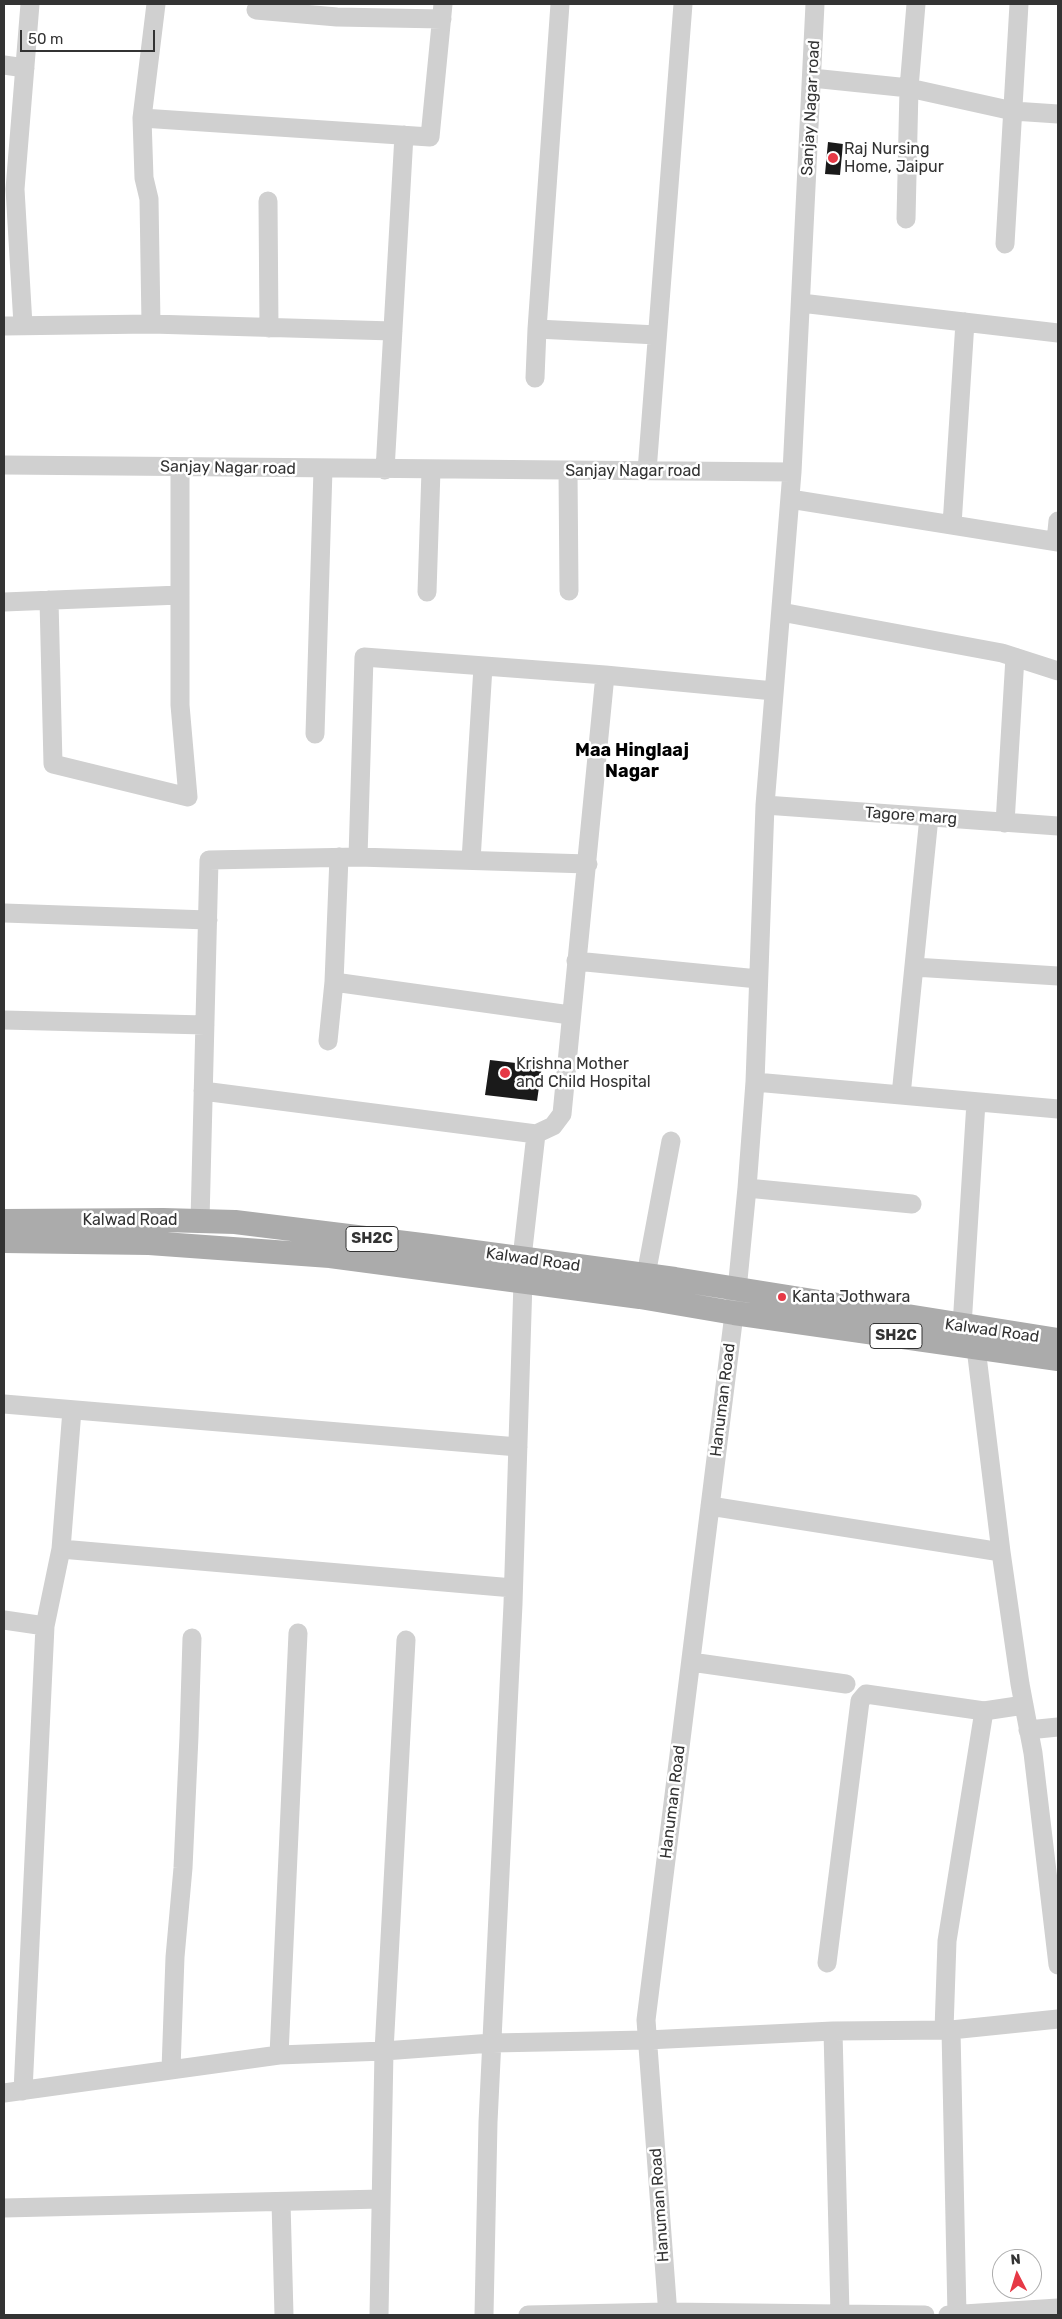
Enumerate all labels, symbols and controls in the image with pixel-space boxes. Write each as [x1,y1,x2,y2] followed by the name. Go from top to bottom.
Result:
[22,20,158,52] scale bar
[28,30,63,48] text: 50 m
[798,40,824,176] street label: Sanjay Nagar road
[844,139,944,177] place label: Raj Nursing Home, Jaipur
[826,151,840,165] marker: Raj Nursing Home, Jaipur
[160,457,296,479] street label: Sanjay Nagar road
[565,461,701,481] street label: Sanjay Nagar road
[575,740,689,782] district label: Maa Hinglaaj Nagar
[864,803,958,829] street label: Tagore marg
[516,1054,651,1092] place label: Krishna Mother and Child Hospital
[498,1066,512,1080] marker: Krishna Mother and Child Hospital
[82,1210,178,1230] street label: Kalwad Road
[346,1226,398,1252] road number: SH2C
[485,1244,581,1276] street label: Kalwad Road
[792,1287,910,1307] place label: Kanta Jothwara
[776,1291,788,1303] marker: Kanta Jothwara
[944,1315,1040,1347] street label: Kalwad Road
[870,1324,922,1348] road number: SH2C
[707,1342,739,1458] street label: Hanuman Road
[657,1744,689,1860] street label: Hanuman Road
[646,2147,674,2263] street label: Hanuman Road
[992,2249,1042,2299] north arrow
[1010,2251,1021,2268] text: N

